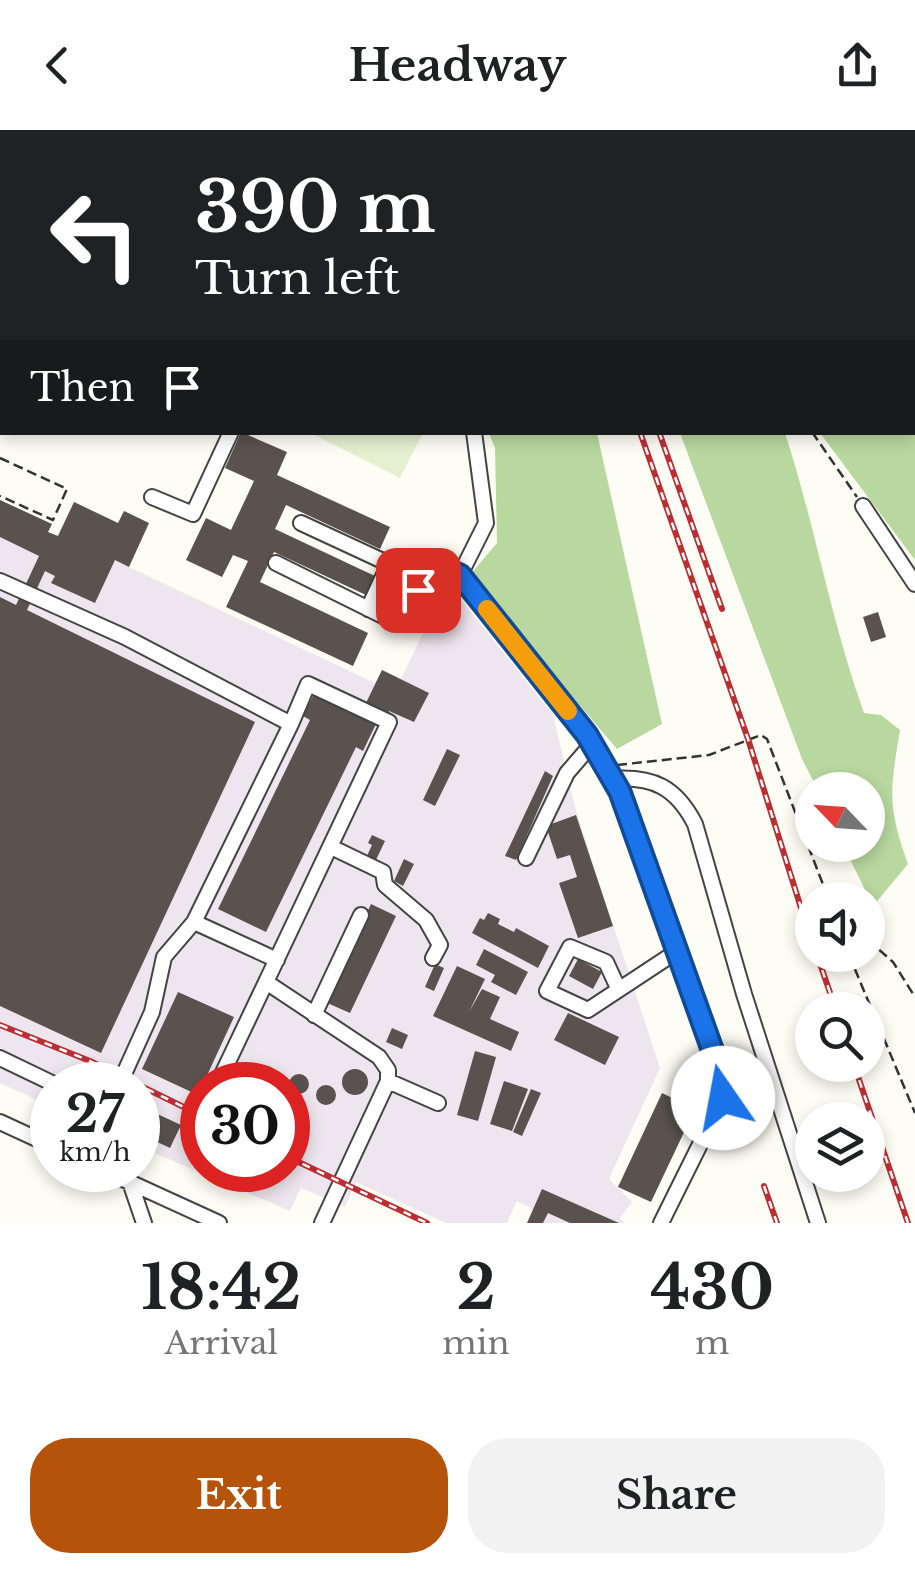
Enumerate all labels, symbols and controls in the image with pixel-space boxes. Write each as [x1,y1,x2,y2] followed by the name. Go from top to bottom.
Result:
[349,37,566,93] text: Headway
[30,38,85,93] icon: back
[830,38,885,93] icon: share
[195,164,436,251] text: 390 m
[30,170,160,300] icon: left
[195,250,400,306] text: Turn left
[155,360,210,415] icon: arrive
[30,364,135,411] text: Then
[376,548,461,633] pin
[391,563,446,618] icon: arrive
[795,772,885,862] north arrow
[795,772,885,1192] map controls
[795,882,885,972] button: sound
[795,992,885,1082] button: search
[671,1046,775,1150] position arrow
[180,1062,310,1192] speed limit sign: 30
[66,1083,124,1146] text: 27
[795,1102,885,1192] button: layers
[60,1137,130,1168] text: km/h
[141,1251,301,1325] text: 18:42
[456,1251,495,1325] text: 2
[651,1251,774,1325] text: 430
[164,1323,278,1363] text: Arrival
[442,1323,510,1363] text: min
[695,1323,729,1363] text: m
[30,1438,448,1553] button: Exit
[468,1438,885,1553] button: Share

